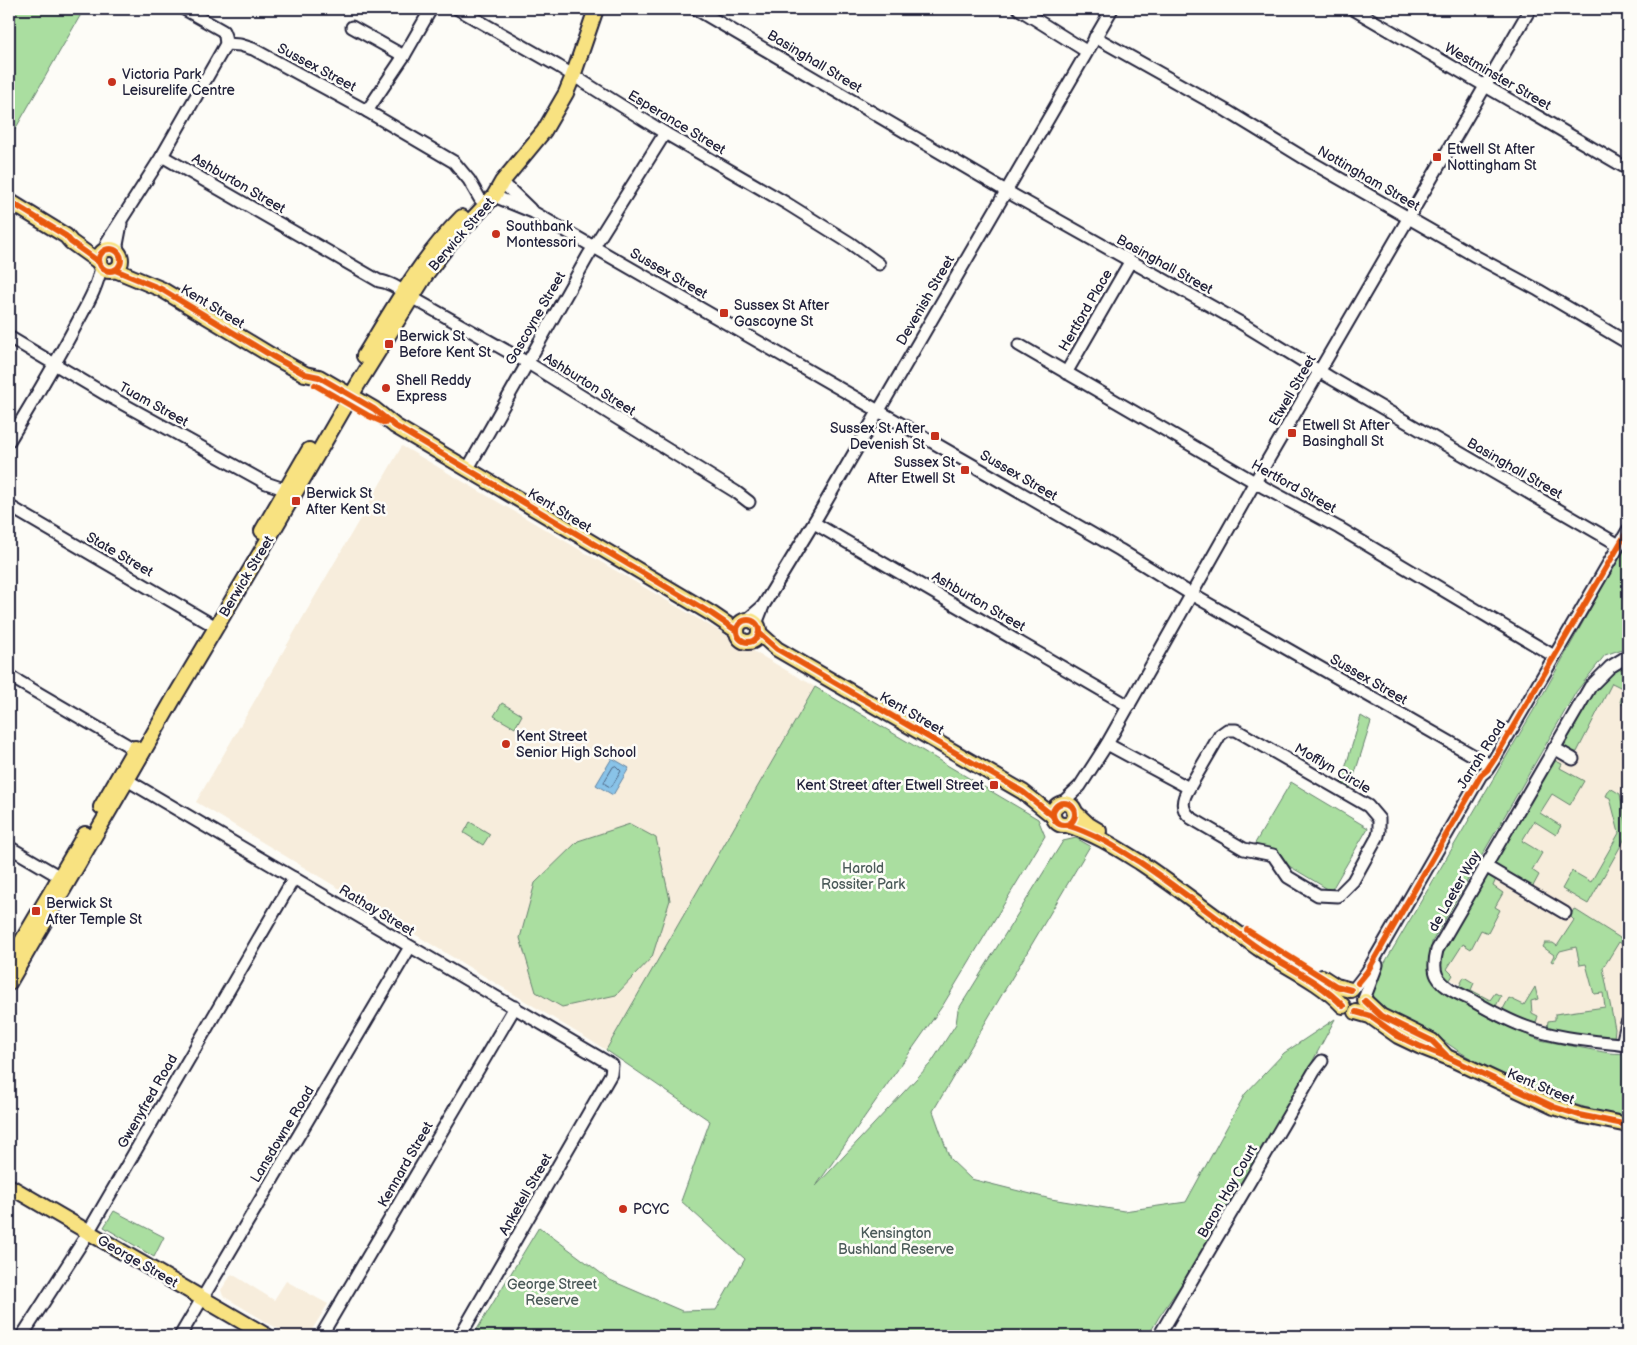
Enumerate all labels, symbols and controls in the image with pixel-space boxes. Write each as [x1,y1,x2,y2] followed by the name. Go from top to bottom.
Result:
[764,26,866,97] street label: Basinghall Street
[1441,39,1555,114] street label: Westminster Street
[274,40,360,96] street label: Sussex Street
[122,66,235,99] place label: Victoria Park Leisurelife Centre
[106,76,118,88] marker: Victoria Park Leisurelife Centre
[625,87,729,159] street label: Esperance Street
[1447,141,1537,174] place label: Etwell St After Nottingham St
[1315,142,1424,215] street label: Nottingham Street
[189,150,289,217] street label: Ashburton Street
[1431,151,1443,163] marker: Etwell St After Nottingham St
[425,194,498,275] street label: Berwick Street
[506,218,576,251] place label: Southbank Montessori
[490,228,502,240] marker: Southbank Montessori
[1114,231,1217,298] street label: Basinghall Street
[627,244,711,303] street label: Sussex Street
[893,252,958,348] street label: Devenish Street
[1055,266,1116,354] street label: Hertford Place
[502,268,569,368] street label: Gascoyne Street
[178,281,248,332] street label: Kent Street
[734,297,830,330] place label: Sussex St After Gascoyne St
[718,307,730,319] marker: Sussex St After Gascoyne St
[399,328,492,361] place label: Berwick St Before Kent St
[383,338,395,350] marker: Berwick St Before Kent St
[541,349,639,420] street label: Ashburton Street
[1265,351,1320,429] street label: Etwell Street
[396,372,472,405] place label: Shell Reddy Express
[116,378,192,431] street label: Tuam Street
[380,382,392,394] marker: Shell Reddy Express
[1302,417,1390,450] place label: Etwell St After Basinghall St
[830,420,926,453] place label: Sussex St After Devenish St
[1286,427,1298,439] marker: Etwell St After Basinghall St
[929,430,941,442] marker: Sussex St After Devenish St
[1464,434,1566,503] street label: Basinghall Street
[977,446,1061,505] street label: Sussex Street
[867,454,956,487] place label: Sussex St After Etwell St
[1248,456,1340,517] street label: Hertford Street
[959,464,971,476] marker: Sussex St After Etwell St
[306,485,386,518] place label: Berwick St After Kent St
[525,485,595,536] street label: Kent Street
[290,495,302,507] marker: Berwick St After Kent St
[83,528,157,581] street label: State Street
[215,532,278,620] street label: Berwick Street
[929,568,1029,635] street label: Ashburton Street
[1327,650,1411,709] street label: Sussex Street
[877,688,947,739] street label: Kent Street
[1454,717,1509,792] street label: Jarrah Road
[516,728,636,761] place label: Kent Street Senior High School
[500,738,512,750] marker: Kent Street Senior High School
[1291,740,1374,797] street label: Mofflyn Circle
[796,777,985,794] place label: Kent Street after Etwell Street
[988,779,1000,791] marker: Kent Street after Etwell Street
[1424,847,1485,935] street label: de Laeter Way
[821,860,905,893] park label: Harold Rossiter Park
[336,881,418,940] street label: Rathay Street
[46,895,143,928] place label: Berwick St After Temple St
[30,905,42,917] marker: Berwick St After Temple St
[114,1051,181,1151] street label: Gwenyfred Road
[1505,1065,1578,1108] street label: Kent Street
[247,1083,318,1186] street label: Lansdowne Road
[374,1118,437,1210] street label: Kennard Street
[1194,1141,1261,1241] street label: Baron Hay Court
[495,1150,556,1238] street label: Anketell Street
[633,1201,669,1218] place label: PCYC
[617,1203,629,1215] marker: PCYC
[838,1225,954,1258] park label: Kensington Bushland Reserve
[95,1232,182,1292] street label: George Street
[507,1276,598,1309] park label: George Street Reserve

